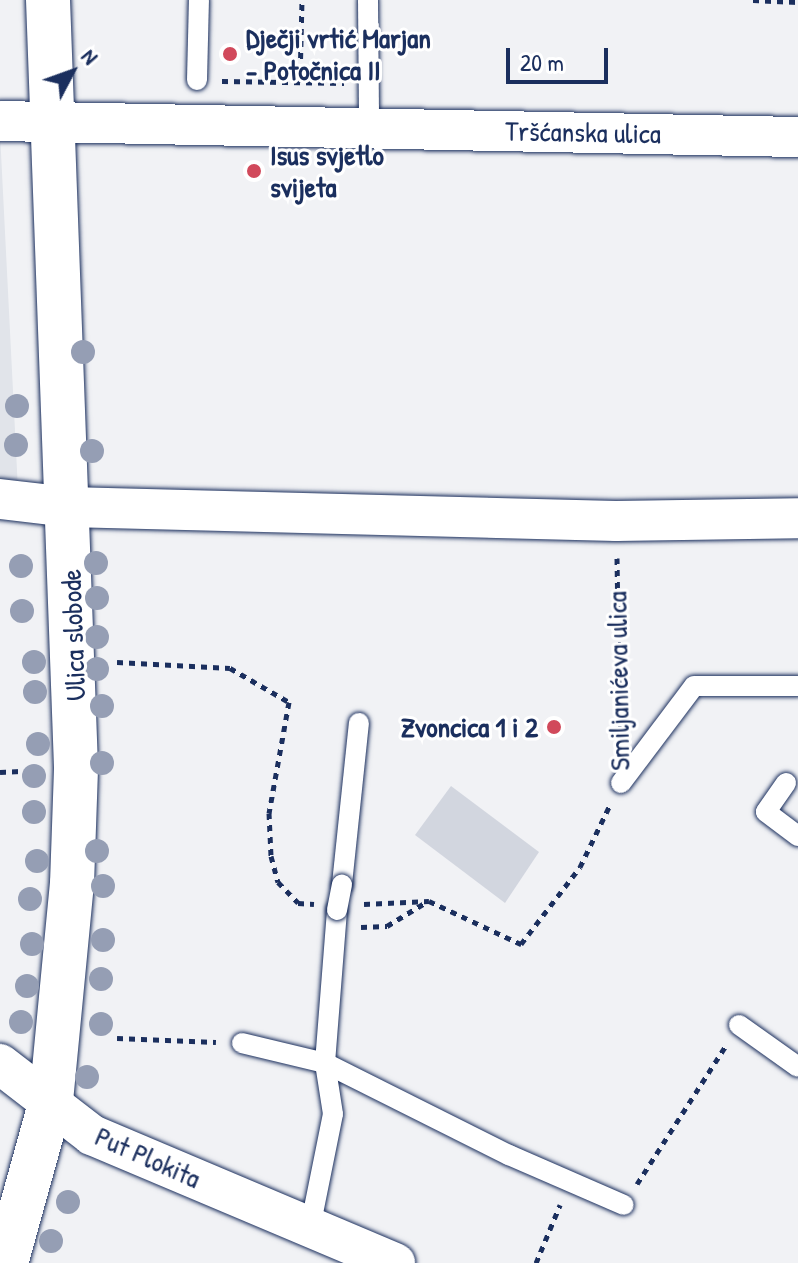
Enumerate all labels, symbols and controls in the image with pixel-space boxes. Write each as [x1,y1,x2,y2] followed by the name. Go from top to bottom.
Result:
[246,21,431,87] place label: Dječji vrtić Marjan - Potočnica II
[32,32,112,112] north arrow
[510,32,612,82] scale bar
[75,42,105,71] text: N
[221,45,239,63] marker: Dječji vrtić Marjan - Potočnica II
[520,46,564,78] text: 20 m
[505,114,661,150] street label: Tršćanska ulica
[270,138,384,204] place label: Isus svjetlo svijeta
[245,162,263,180] marker: Isus svjetlo svijeta
[54,569,92,701] street label: Ulica slobode
[600,591,636,771] street label: Smiljanićeva ulica
[401,710,538,744] place label: Zvoncica 1 i 2
[545,718,563,736] marker: Zvoncica 1 i 2
[90,1119,206,1195] street label: Put Plokita

